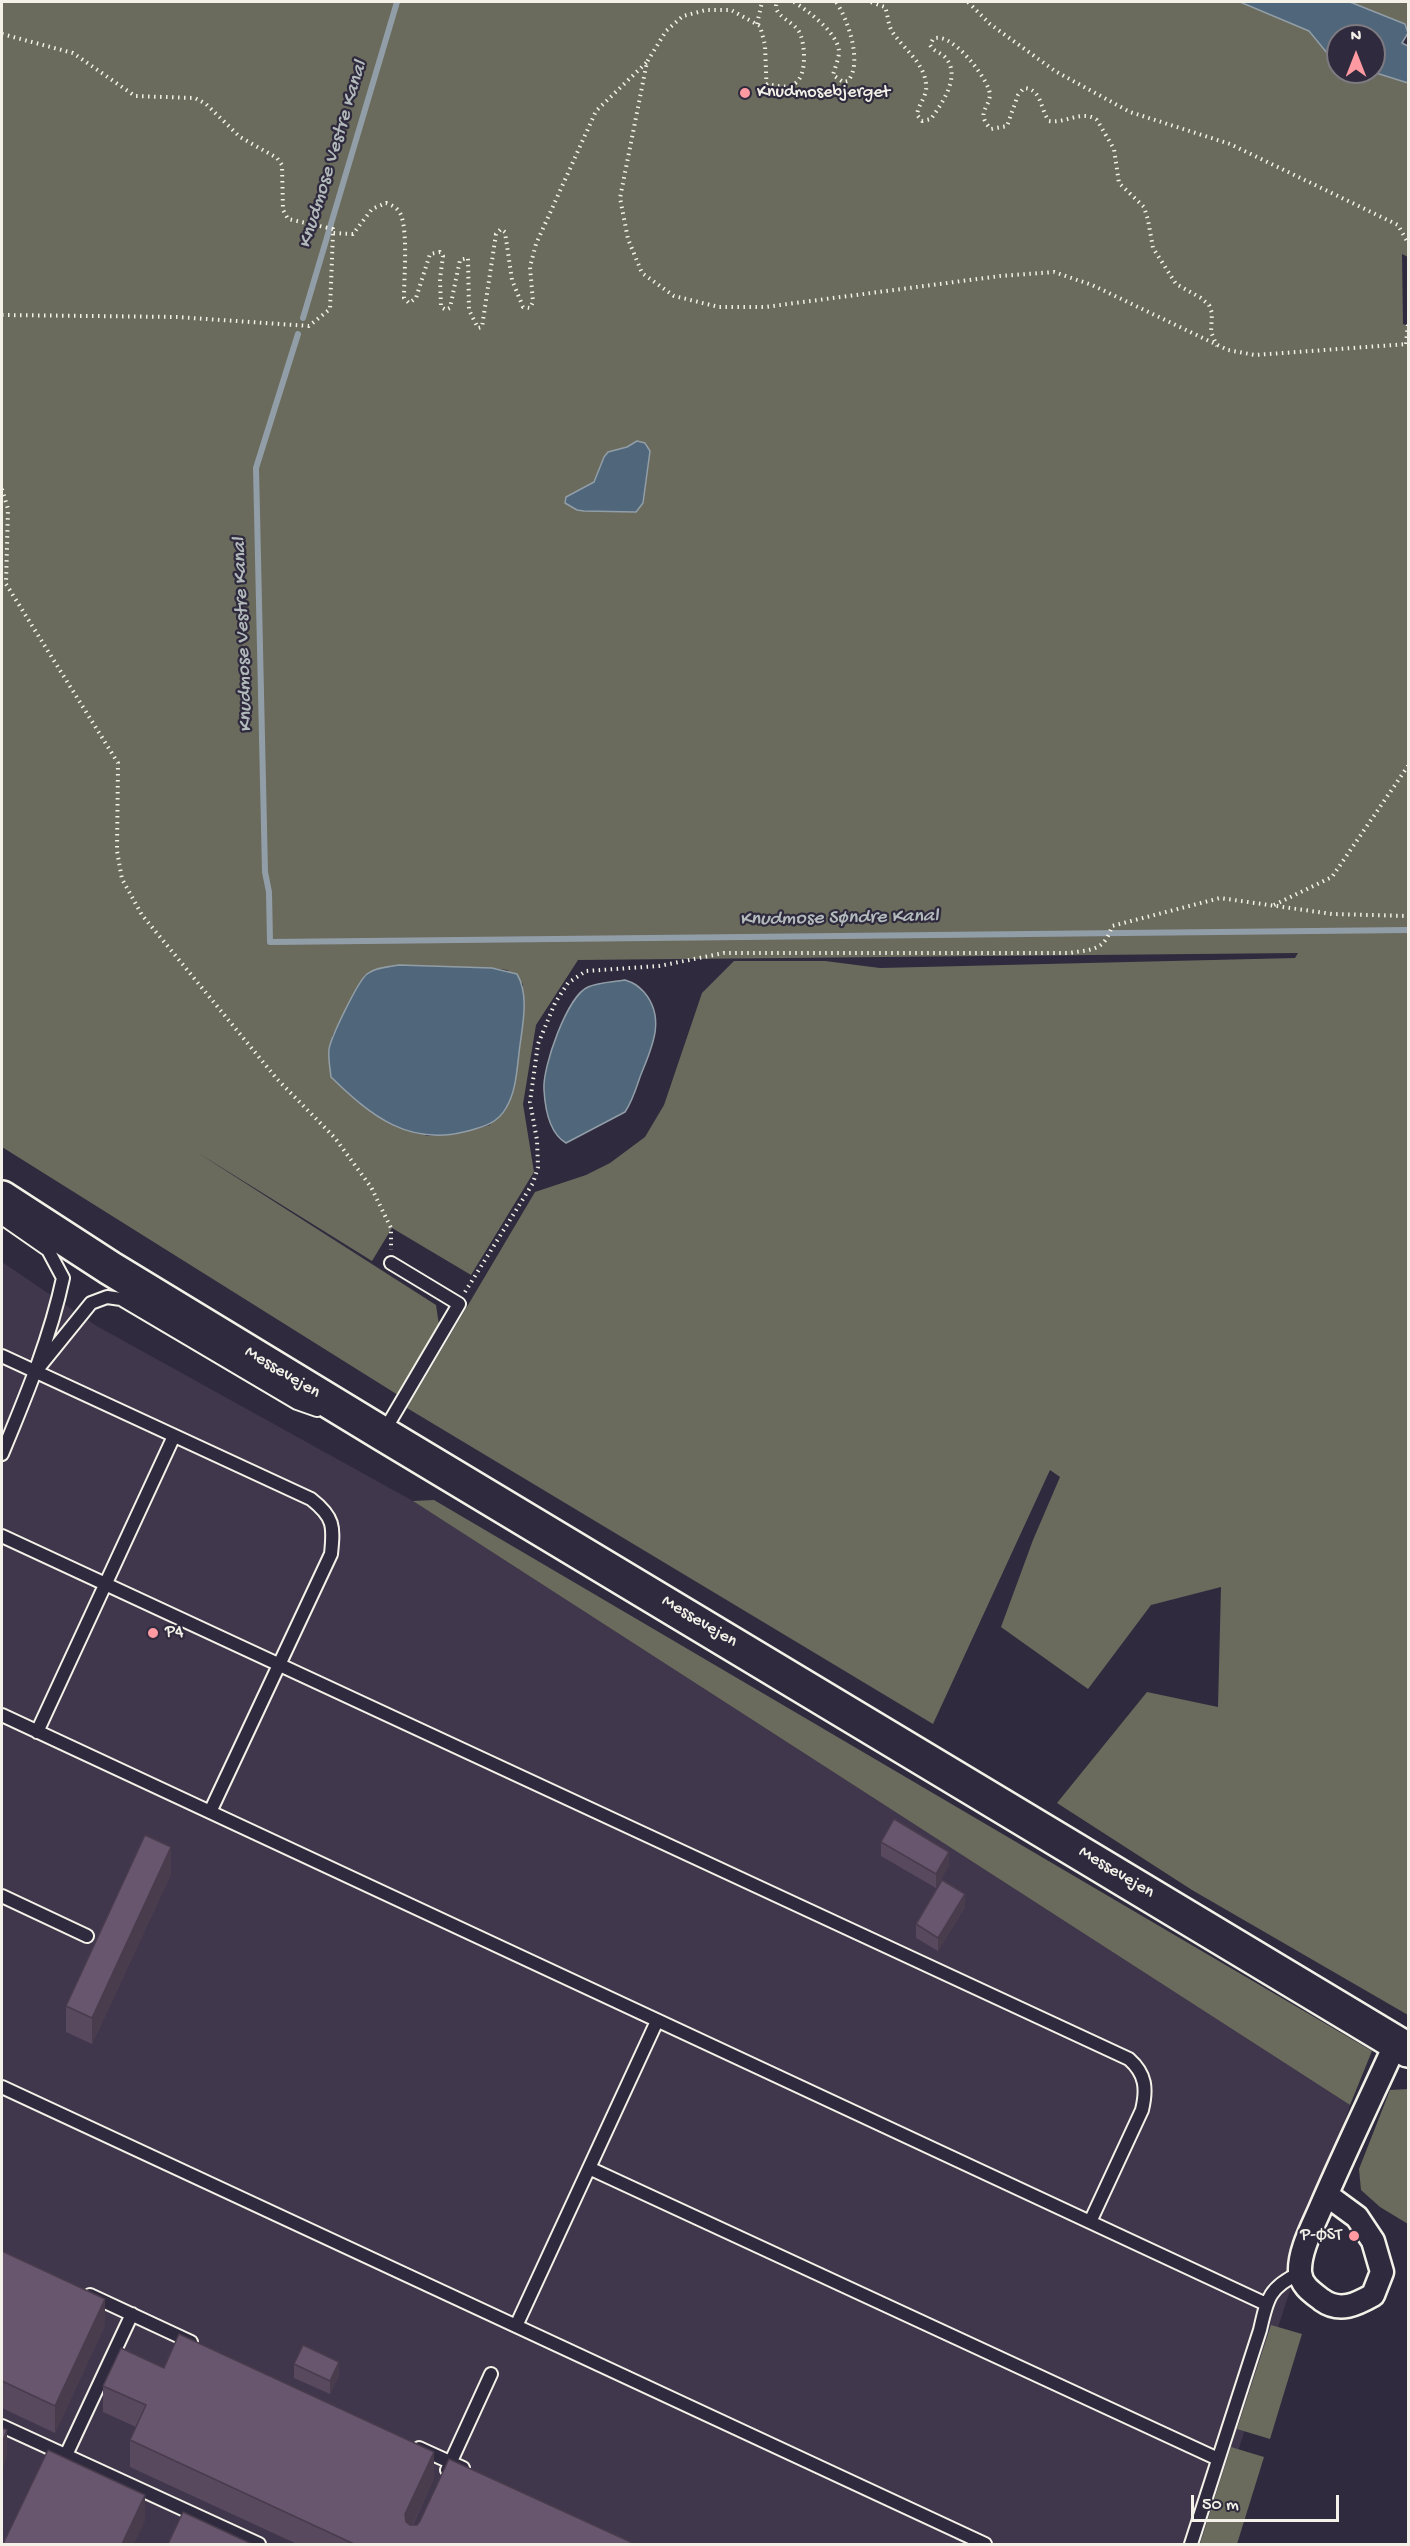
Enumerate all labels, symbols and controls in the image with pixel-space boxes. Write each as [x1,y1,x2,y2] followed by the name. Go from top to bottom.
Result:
[1326,24,1386,84] north arrow
[1351,28,1361,47] text: N
[294,58,374,252] water label: Knudmose Vestre Kanal
[757,82,890,104] place label: Knudmosebjerget
[738,86,752,100] marker: Knudmosebjerget
[229,537,259,733] water label: Knudmose Vestre Kanal
[739,905,939,933] water label: Knudmose Søndre Kanal
[240,1342,324,1404] street label: Messevejen
[657,1591,741,1653] street label: Messevejen
[165,1622,183,1644] place label: P4
[146,1626,160,1640] marker: P4
[1074,1842,1158,1904] street label: Messevejen
[1300,2225,1342,2247] place label: P-ØST
[1347,2229,1361,2243] marker: P-ØST
[1194,2483,1342,2521] scale bar
[1202,2495,1239,2516] text: 50 m

